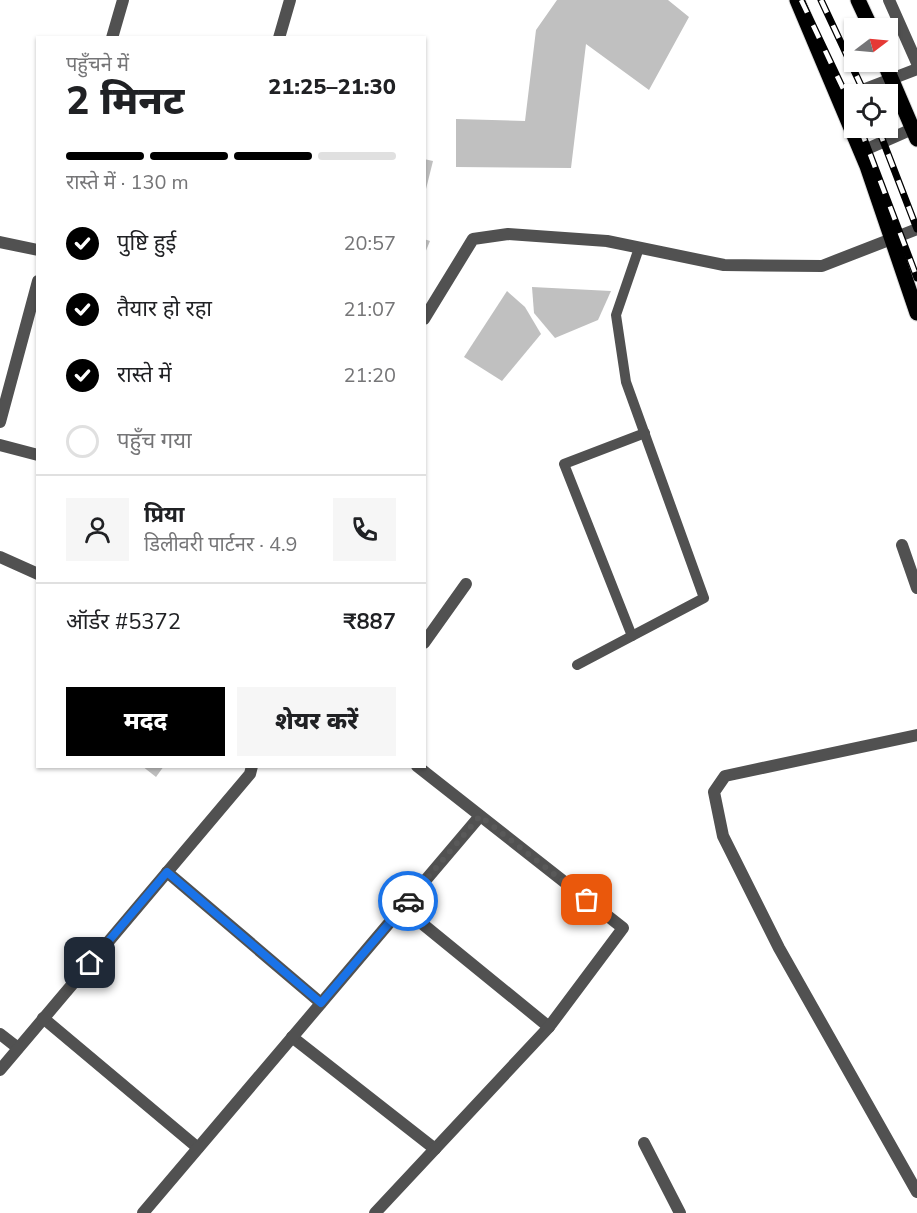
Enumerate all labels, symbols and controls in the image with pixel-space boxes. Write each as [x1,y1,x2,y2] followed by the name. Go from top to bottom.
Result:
[844,18,898,72] north arrow
[844,18,898,138] map controls
[66,51,129,78] text: पहुँचने में
[268,72,396,102] text: 21:25–21:30
[66,75,184,128] text: 2 मिनट
[844,84,898,138] button: locate
[66,169,189,196] text: रास्ते में · 130 m
[66,227,99,260] icon: check
[117,228,176,258] text: पुष्टि हुई
[343,230,396,257] text: 20:57
[66,293,99,326] icon: check
[117,294,212,324] text: तैयार हो रहा
[343,296,396,323] text: 21:07
[66,359,99,392] icon: check
[117,360,172,390] text: रास्ते में
[343,362,396,389] text: 21:20
[117,426,192,456] text: पहुँच गया
[66,498,129,561] button: person
[333,498,396,561] button: phone
[144,500,184,530] text: प्रिया
[144,531,298,558] text: डिलीवरी पार्टनर · 4.9
[66,607,181,637] text: ऑर्डर #5372
[343,607,396,637] text: ₹887
[66,687,225,756] button: मदद
[237,687,396,756] button: शेयर करें
[378,871,438,931] courier
[561,874,612,925] pin
[570,883,603,916] icon: bag
[392,885,425,918] icon: car
[64,937,115,988] pin
[73,946,106,979] icon: home

